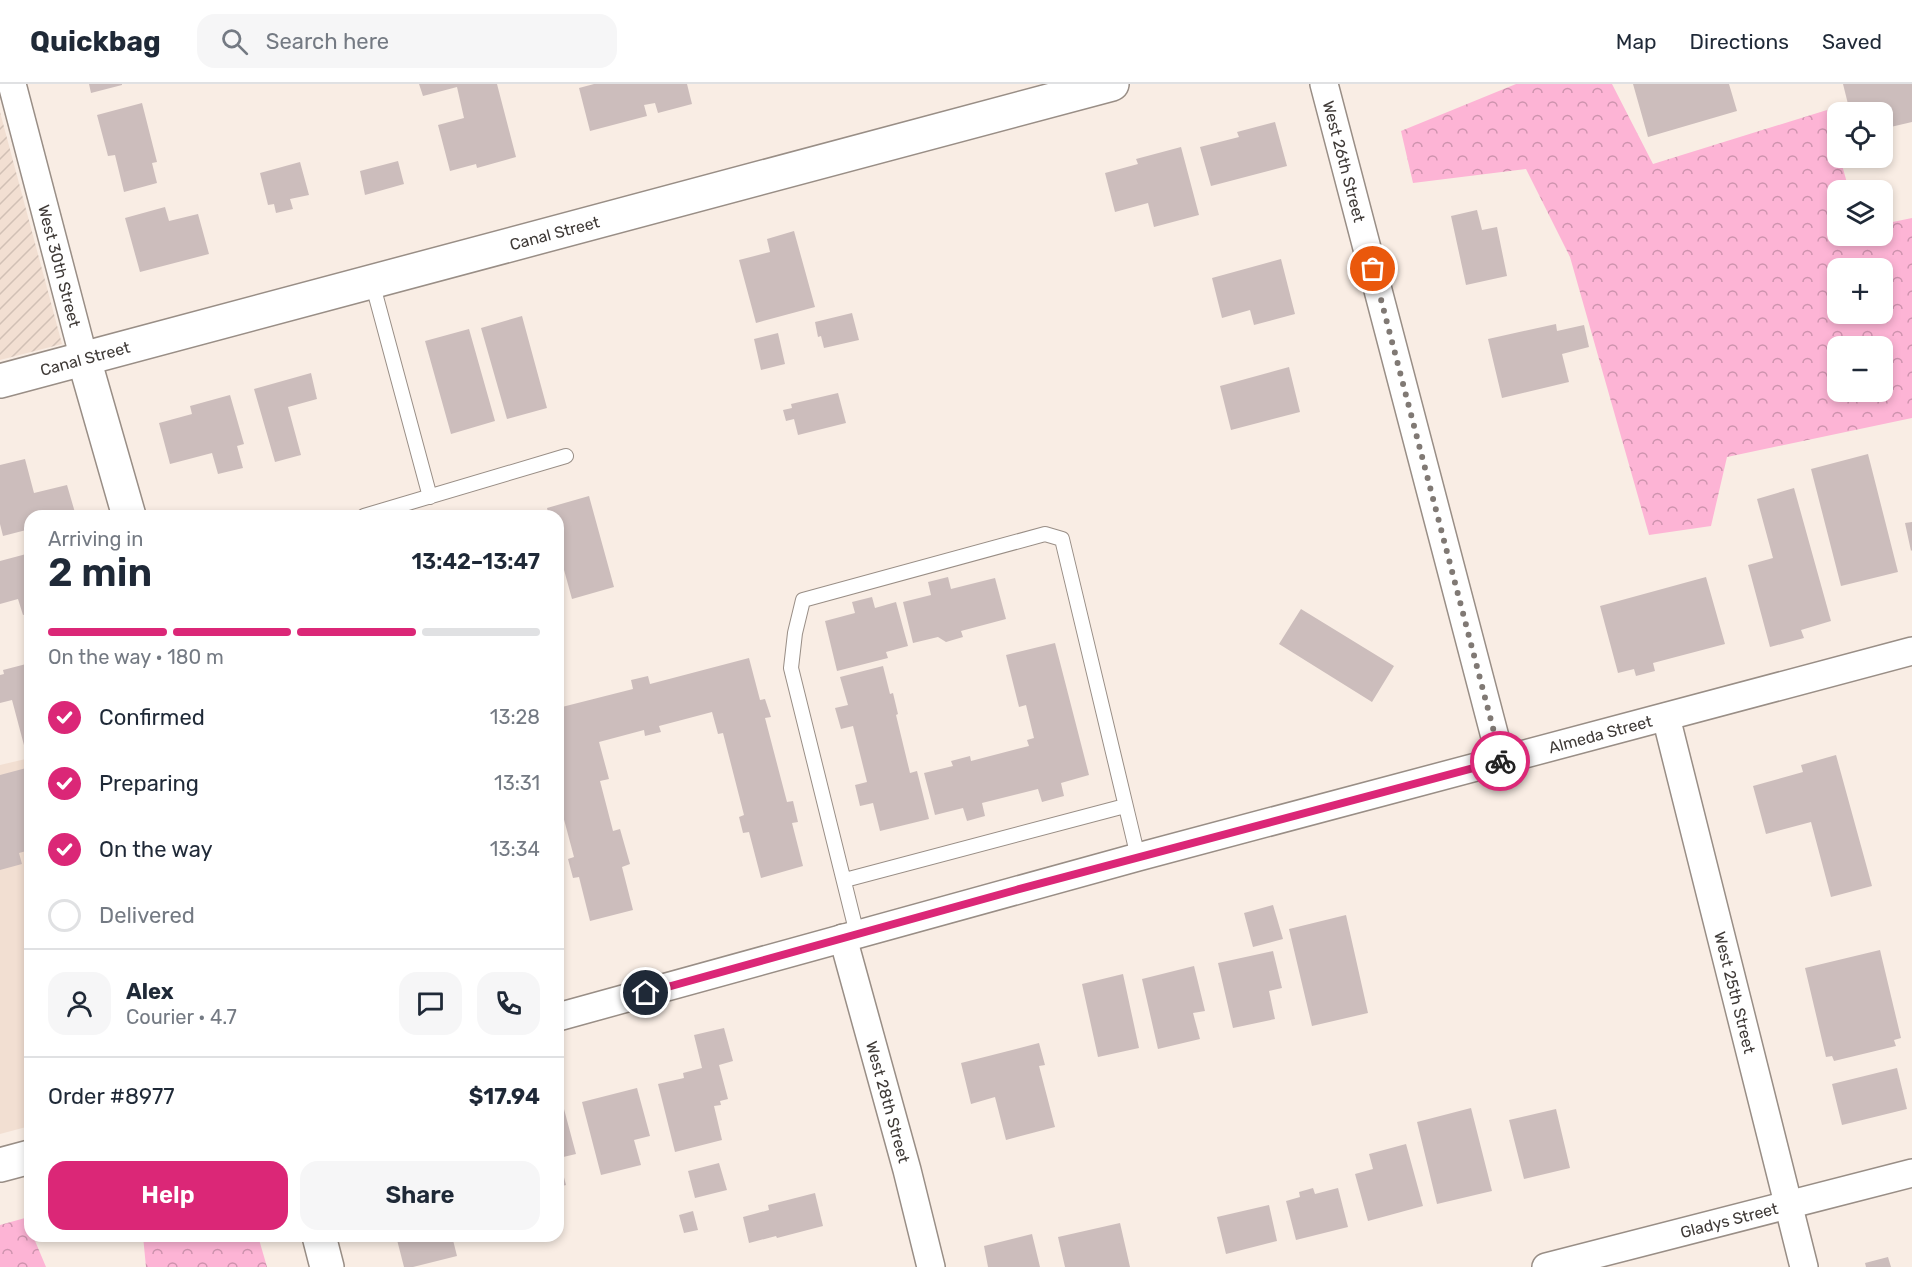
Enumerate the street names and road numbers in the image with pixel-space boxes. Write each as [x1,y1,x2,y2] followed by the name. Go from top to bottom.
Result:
[1319,98,1369,224] street label: West 26th Street
[34,203,85,329] street label: West 30th Street
[508,212,602,254] street label: Canal Street
[38,337,132,379] street label: Canal Street
[1546,711,1654,757] street label: Almeda Street
[1711,930,1760,1055] street label: West 25th Street
[862,1039,914,1165] street label: West 28th Street
[1678,1198,1780,1242] street label: Gladys Street

